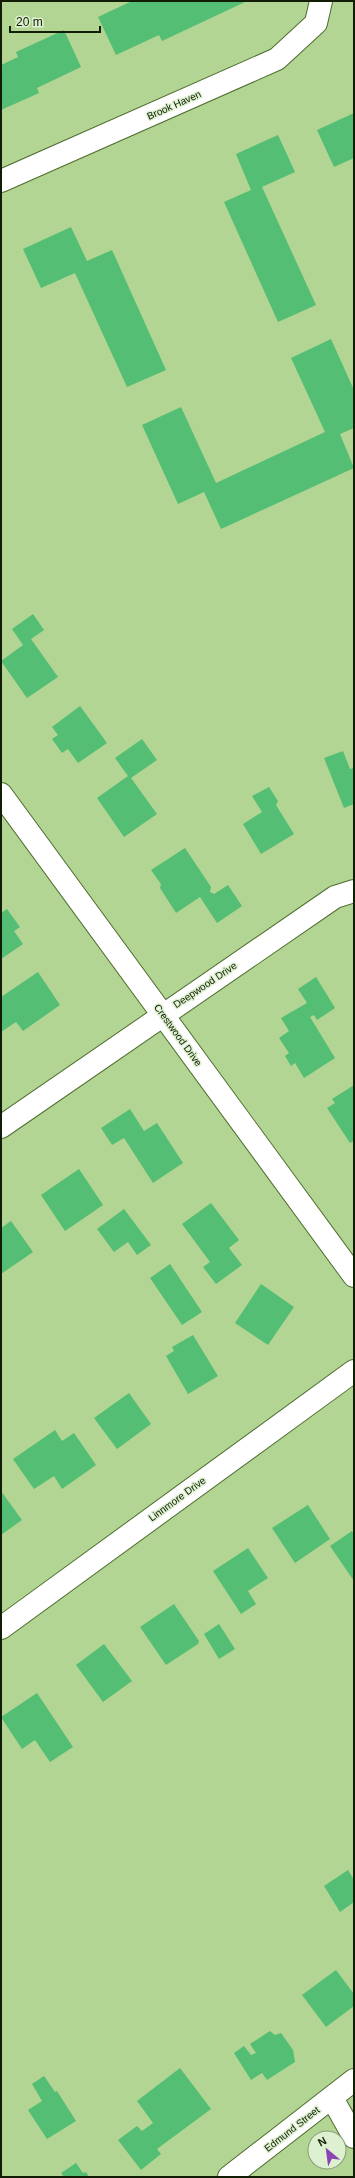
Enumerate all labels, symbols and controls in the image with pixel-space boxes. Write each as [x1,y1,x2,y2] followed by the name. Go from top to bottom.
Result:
[10,8,100,34] scale bar
[16,15,43,29] text: 20 m
[145,88,203,122] street label: Brook Haven
[171,960,239,1010] street label: Deepwood Drive
[152,1002,204,1068] street label: Crestwood Drive
[146,1474,208,1523] street label: Linnmore Drive
[262,2104,322,2154] street label: Edmund Street
[307,2130,347,2170] north arrow
[316,2134,329,2148] text: N

